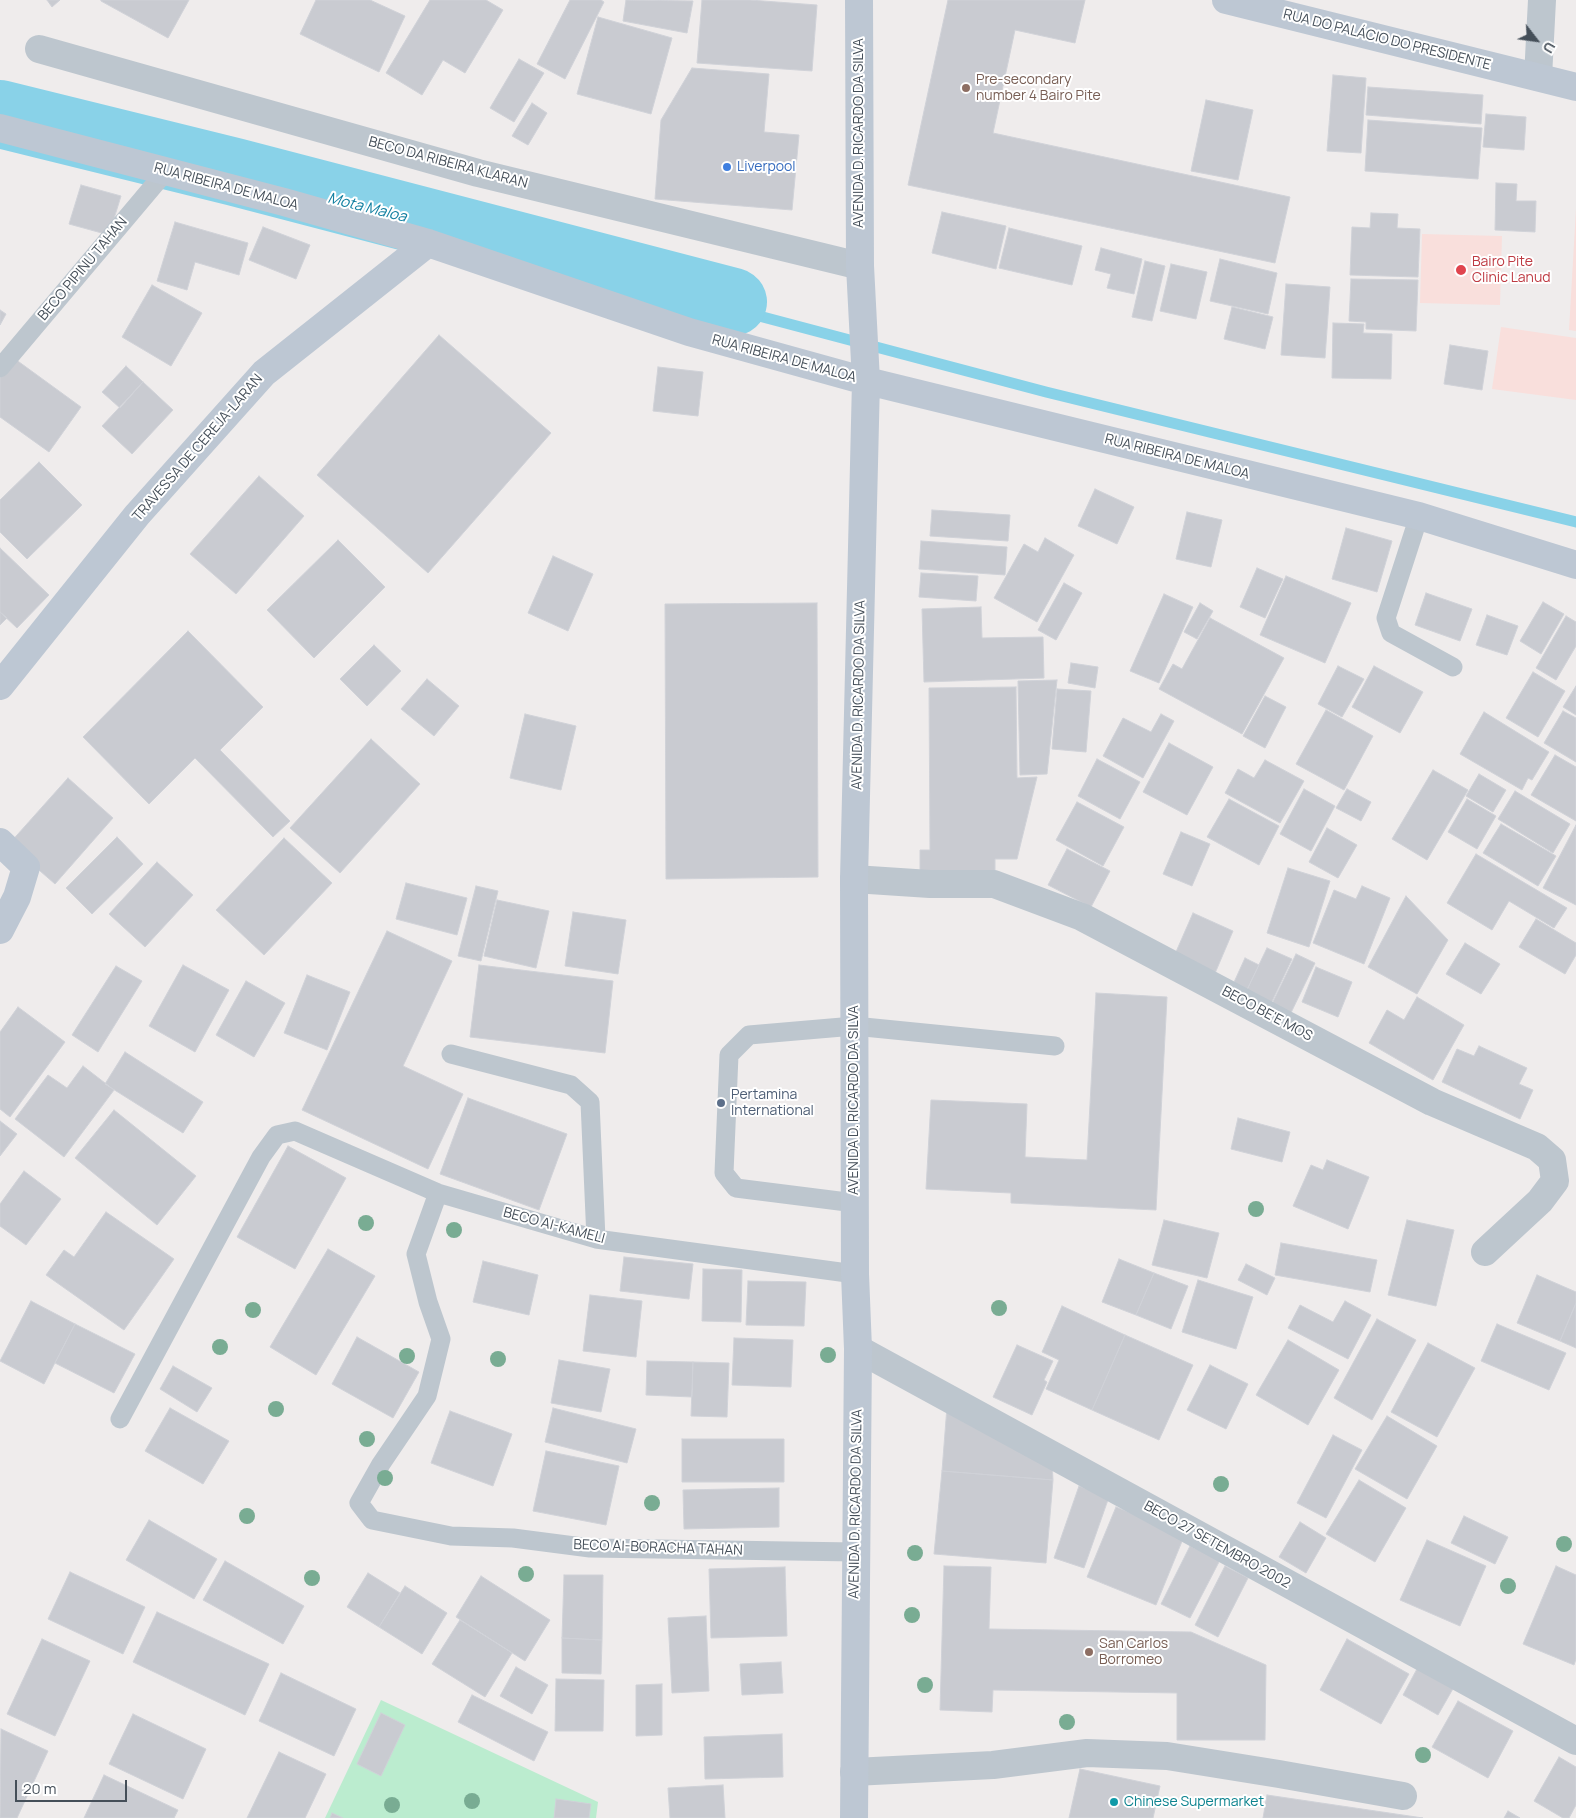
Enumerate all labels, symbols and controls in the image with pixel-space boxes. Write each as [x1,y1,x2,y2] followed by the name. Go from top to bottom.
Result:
[1282,6,1492,74] street label: RUA DO PALÁCIO DO PRESIDENTE
[1511,15,1561,65] north arrow
[851,38,867,228] street label: AVENIDA D. RICARDO DA SILVA
[1539,39,1560,57] text: U
[976,72,1101,104] place label: Pre-secondary number 4 Bairo Pite
[960,82,972,94] marker: Pre-secondary number 4 Bairo Pite
[367,134,529,192] street label: BECO DA RIBEIRA KLARAN
[737,159,796,175] place label: Liverpool
[152,160,300,214] street label: RUA RIBEIRA DE MALOA
[721,161,733,173] marker: Liverpool
[326,190,408,226] water label: Mota Maloa
[35,214,131,324] street label: BECO PIPINU TAHAN
[1472,254,1551,286] place label: Bairo Pite Clinic Lanud
[1454,263,1468,277] marker: Bairo Pite Clinic Lanud
[710,332,858,386] street label: RUA RIBEIRA DE MALOA
[129,371,267,525] street label: TRAVESSA DE CEREJA-LARAN
[1103,431,1251,483] street label: RUA RIBEIRA DE MALOA
[849,600,869,790] street label: AVENIDA D. RICARDO DA SILVA
[1219,983,1315,1045] street label: BECO BE'E MOS
[846,1005,862,1195] street label: AVENIDA D. RICARDO DA SILVA
[731,1087,814,1120] place label: Pertamina International
[715,1097,727,1109] marker: Pertamina International
[501,1204,607,1248] street label: BECO AI-KAMELI
[846,1409,866,1599] street label: AVENIDA D. RICARDO DA SILVA
[1141,1498,1293,1592] street label: BECO 27 SETEMBRO 2002
[573,1537,743,1559] street label: BECO AI-BORACHA TAHAN
[1099,1636,1168,1668] place label: San Carlos Borromeo
[1083,1646,1095,1658] marker: San Carlos Borromeo
[18,1770,130,1802] scale bar
[23,1778,56,1799] text: 20 m
[1124,1794,1264,1810] place label: Chinese Supermarket
[1108,1796,1120,1808] marker: Chinese Supermarket

